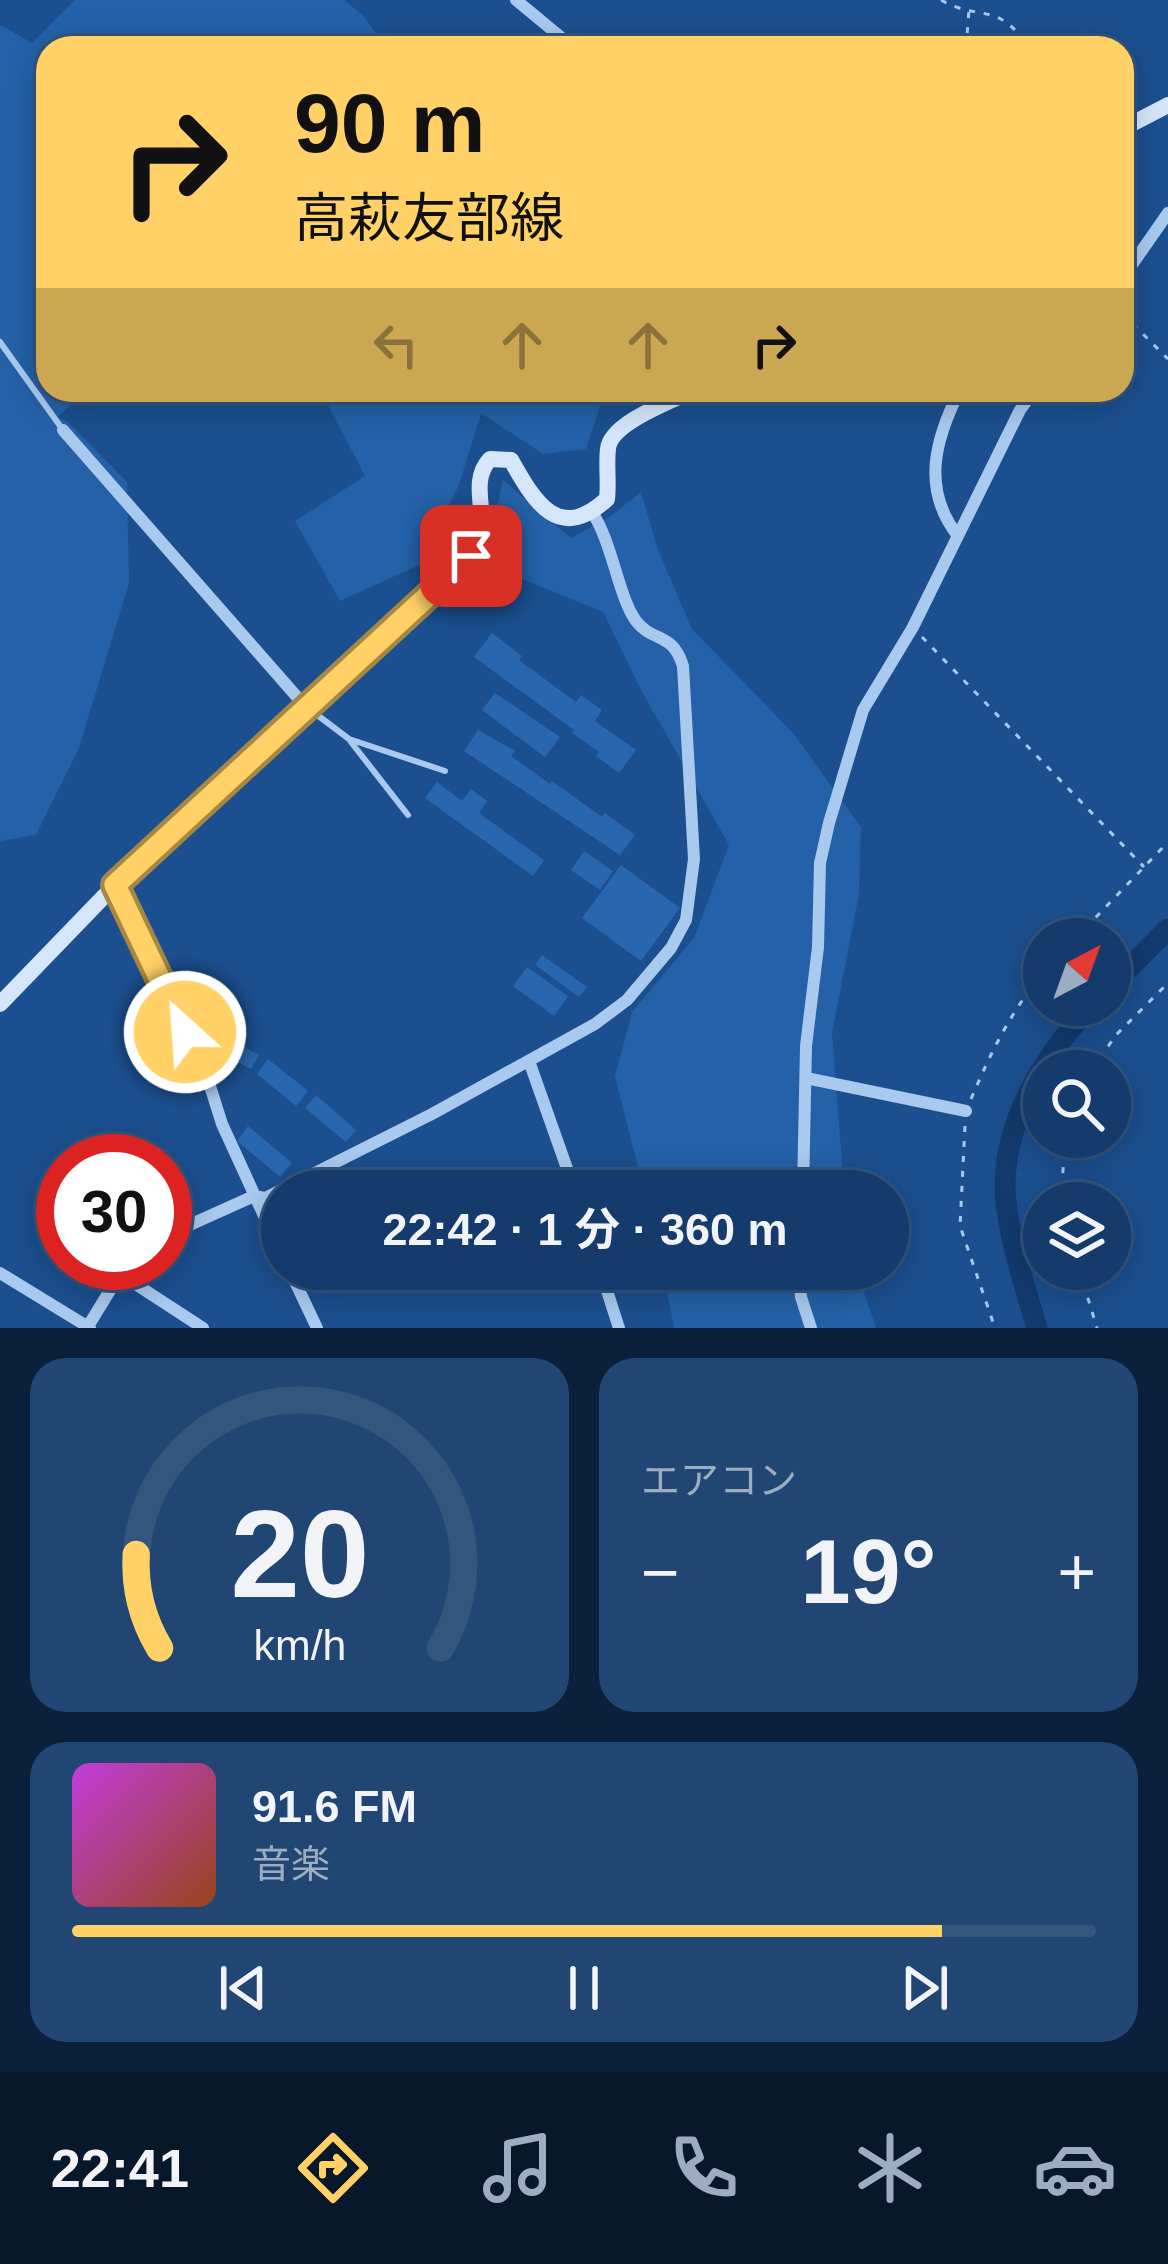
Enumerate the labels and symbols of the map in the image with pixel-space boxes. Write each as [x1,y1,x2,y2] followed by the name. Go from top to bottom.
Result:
[420,505,522,607] pin
[1023,918,1131,1026] north arrow
[122,969,248,1095] position arrow
[36,1134,192,1290] speed limit sign: 30

